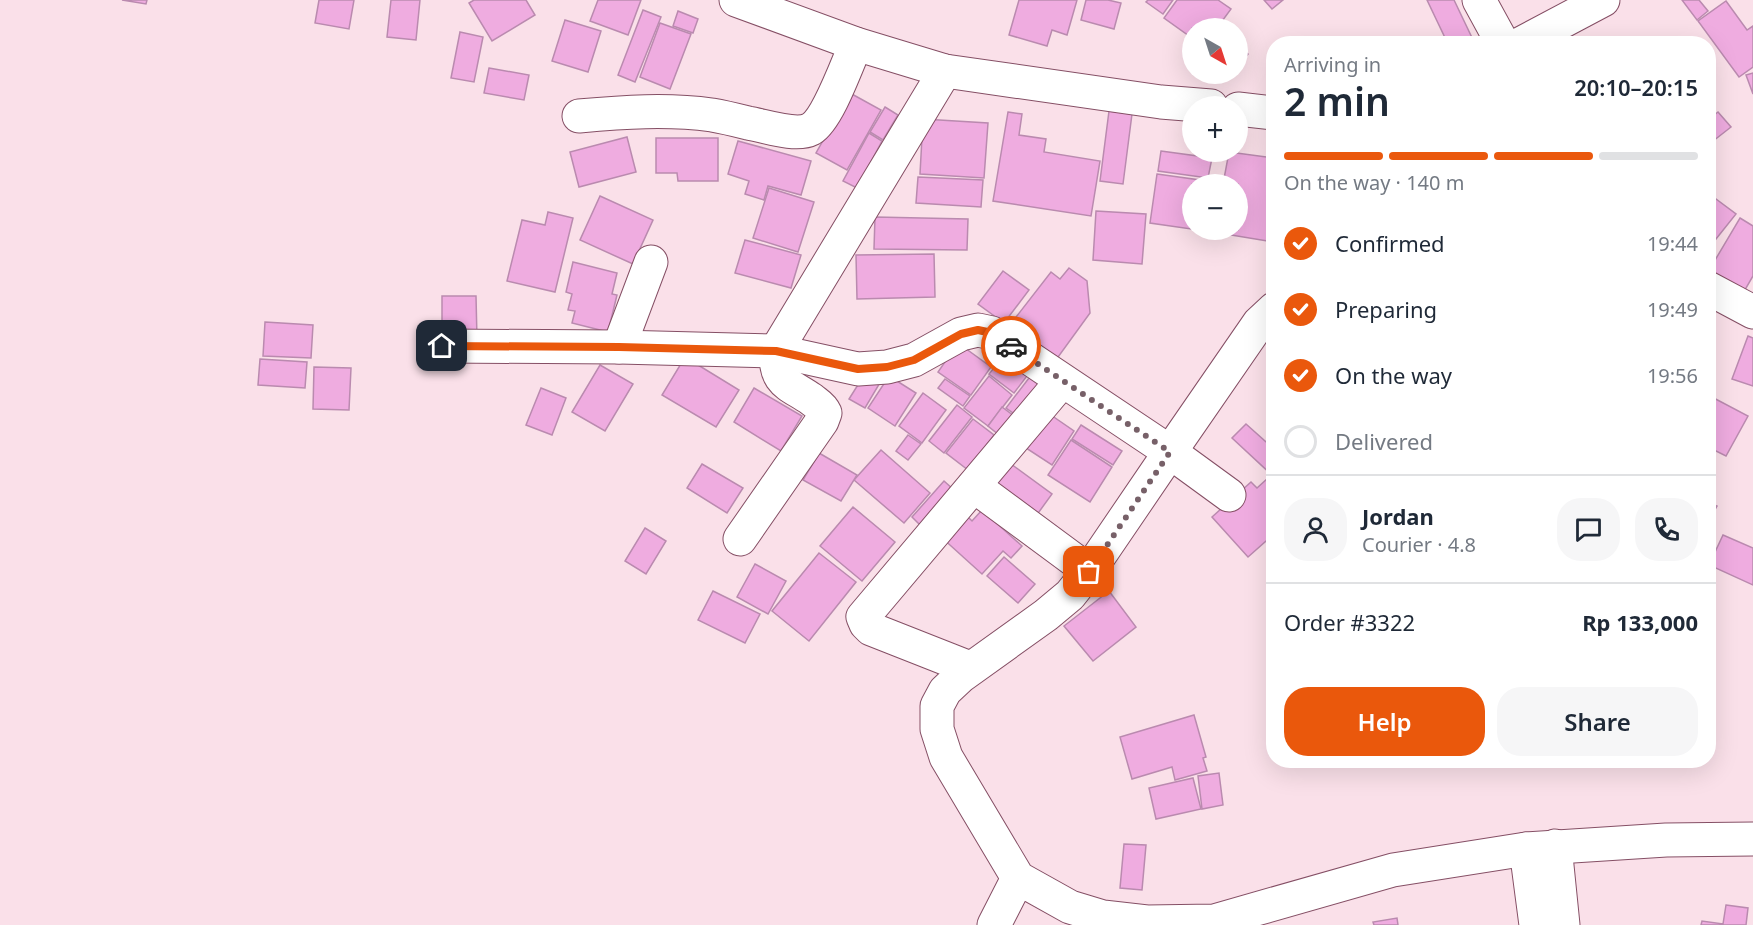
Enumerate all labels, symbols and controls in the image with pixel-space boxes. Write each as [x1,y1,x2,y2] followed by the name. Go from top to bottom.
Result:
[1182,18,1248,84] north arrow
[1182,18,1248,240] map controls
[1284,51,1381,78] text: Arriving in
[1574,72,1698,102] text: 20:10–20:15
[1284,74,1390,127] text: 2 min
[1182,96,1248,162] button: +
[1284,169,1464,196] text: On the way · 140 m
[1182,174,1248,240] button: −
[1284,227,1317,260] icon: check
[1335,228,1445,258] text: Confirmed
[1647,230,1698,257] text: 19:44
[1284,293,1317,326] icon: check
[1335,294,1437,324] text: Preparing
[1647,296,1698,323] text: 19:49
[981,316,1041,376] courier
[416,320,467,371] pin
[425,329,458,362] icon: home
[995,330,1028,363] icon: car
[1284,359,1317,392] icon: check
[1335,360,1452,390] text: On the way
[1647,362,1698,389] text: 19:56
[1335,426,1433,456] text: Delivered
[1284,498,1347,561] button: person
[1557,498,1620,561] button: chat
[1635,498,1698,561] button: phone
[1362,501,1434,531] text: Jordan
[1362,531,1476,558] text: Courier · 4.8
[1063,546,1114,597] pin
[1072,555,1105,588] icon: bag
[1284,607,1415,637] text: Order #3322
[1582,607,1698,637] text: Rp 133,000
[1284,687,1485,756] button: Help
[1497,687,1698,756] button: Share

